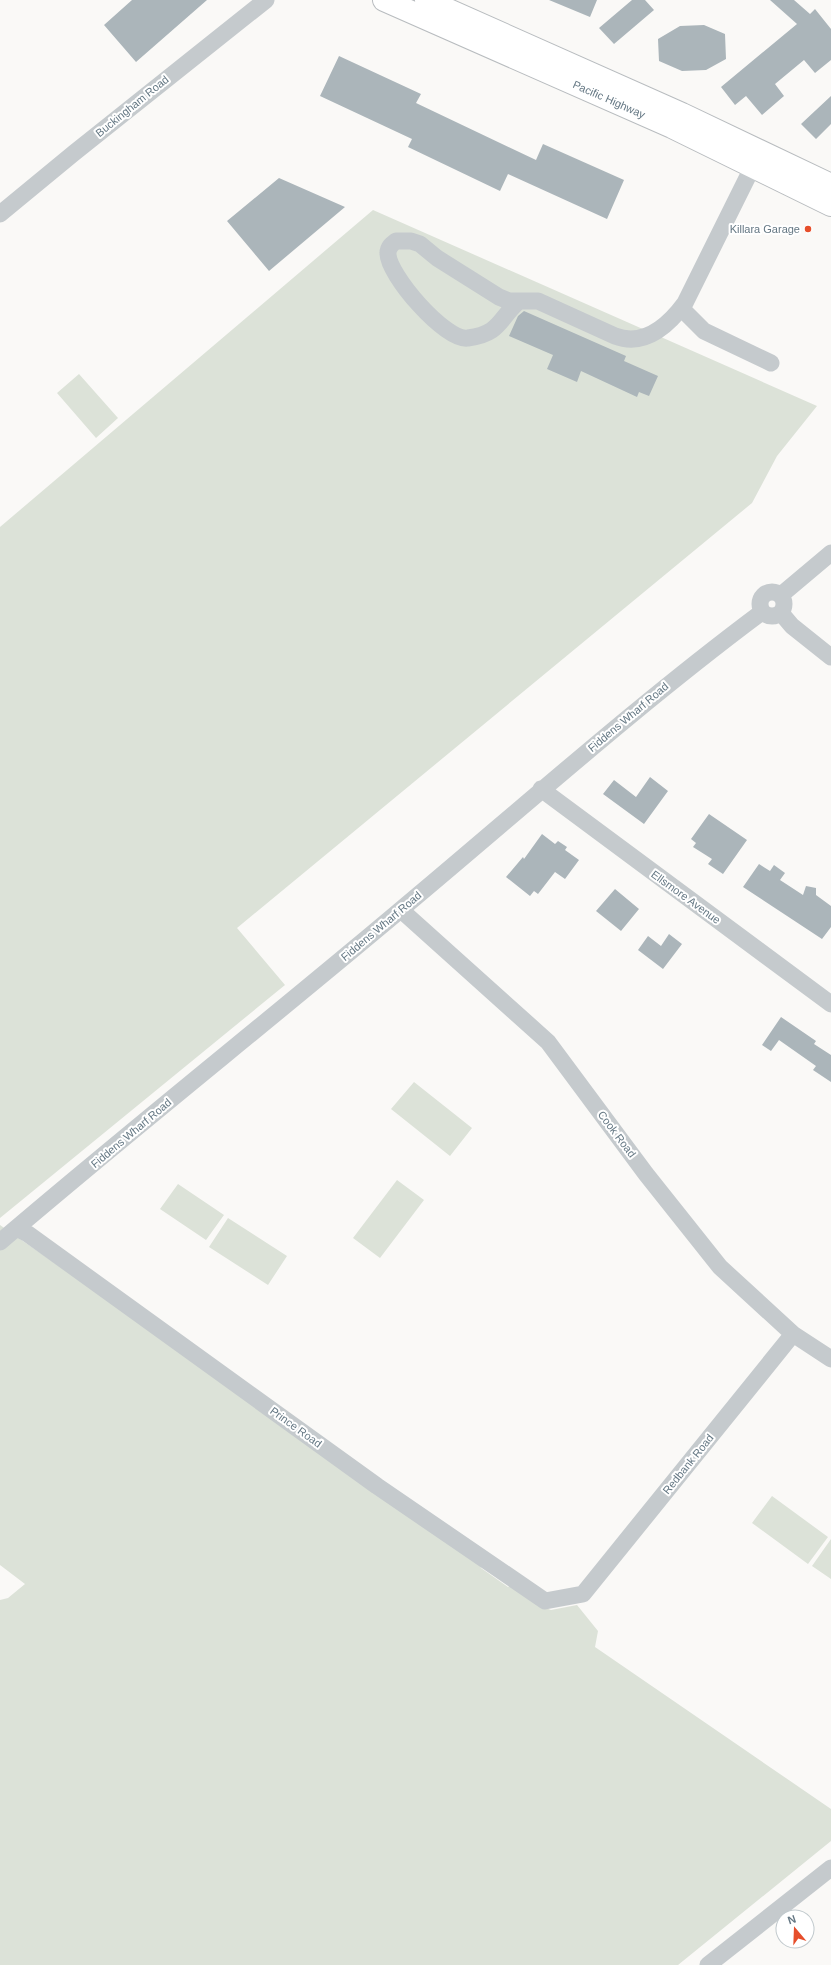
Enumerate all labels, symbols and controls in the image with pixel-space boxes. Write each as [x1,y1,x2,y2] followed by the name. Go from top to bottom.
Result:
[93,73,171,139] street label: Buckingham Road
[571,78,648,121] street label: Pacific Highway
[730,223,800,235] place label: Killara Garage
[803,224,813,234] marker: Killara Garage
[585,680,671,754] street label: Fiddens Wharf Road
[649,868,723,926] street label: Ellsmore Avenue
[338,889,424,963] street label: Fiddens Wharf Road
[88,1096,174,1170] street label: Fiddens Wharf Road
[596,1108,638,1160] street label: Cook Road
[268,1404,324,1450] street label: Prince Road
[660,1432,716,1496] street label: Redbank Road
[775,1909,815,1949] north arrow
[786,1913,798,1927] text: N

